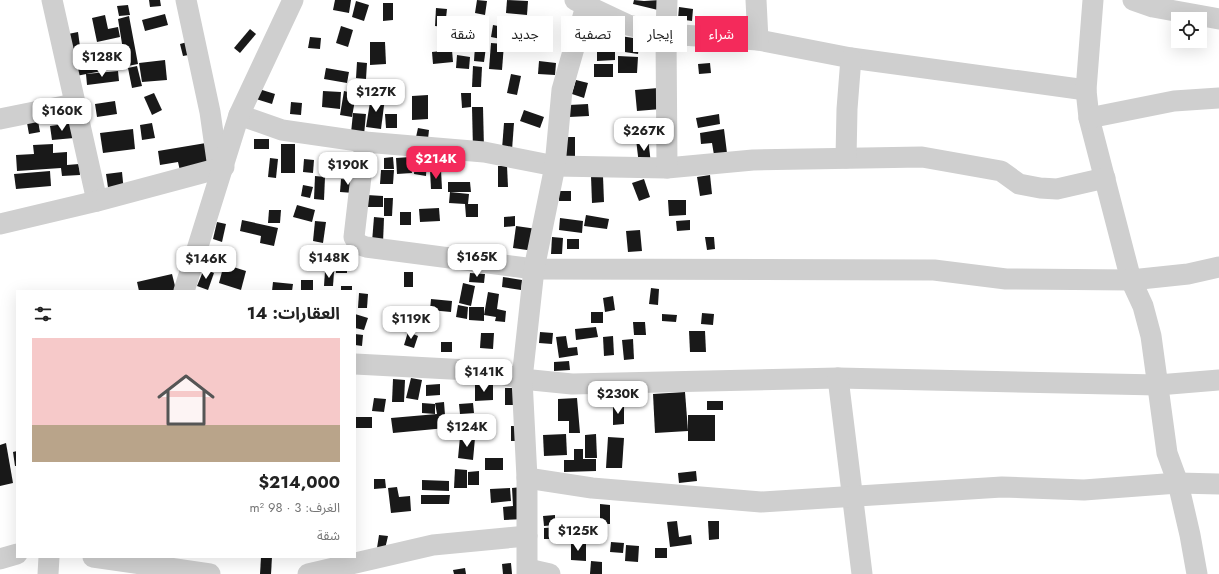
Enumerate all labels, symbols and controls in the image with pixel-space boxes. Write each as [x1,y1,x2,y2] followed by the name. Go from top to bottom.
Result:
[1171,12,1207,48] map controls
[1171,12,1207,48] button: locate
[437,16,489,52] chip: شقة
[497,16,553,52] chip: جديد
[561,16,625,52] chip: تصفية
[633,16,687,52] chip: إيجار
[695,16,748,52] chip: شراء
[74,44,130,78] pin: $128K
[82,47,122,66] text: $128K
[348,79,404,113] pin: $127K
[356,82,396,101] text: $127K
[34,98,90,132] pin: $160K
[41,101,83,120] text: $160K
[616,118,672,152] pin: $267K
[623,121,665,140] text: $267K
[408,146,464,180] pin: $214K
[415,149,457,168] text: $214K
[320,152,376,186] pin: $190K
[327,155,369,174] text: $190K
[449,244,505,278] pin: $165K
[301,245,357,279] pin: $148K
[178,246,234,280] pin: $146K
[457,247,497,266] text: $165K
[308,248,350,267] text: $148K
[185,249,227,268] text: $146K
[247,301,340,325] text: العقارات: 14
[32,303,54,325] icon: filters
[383,306,439,340] pin: $119K
[391,309,431,328] text: $119K
[456,359,512,393] pin: $141K
[464,362,504,381] text: $141K
[150,364,222,436] icon: home
[590,381,646,415] pin: $230K
[597,384,639,403] text: $230K
[439,414,495,448] pin: $124K
[446,417,488,436] text: $124K
[258,470,340,494] text: $214,000
[249,498,340,517] text: الغرف: 3 · 98 m²
[550,518,606,552] pin: $125K
[558,521,598,540] text: $125K
[317,526,340,545] text: شقة

